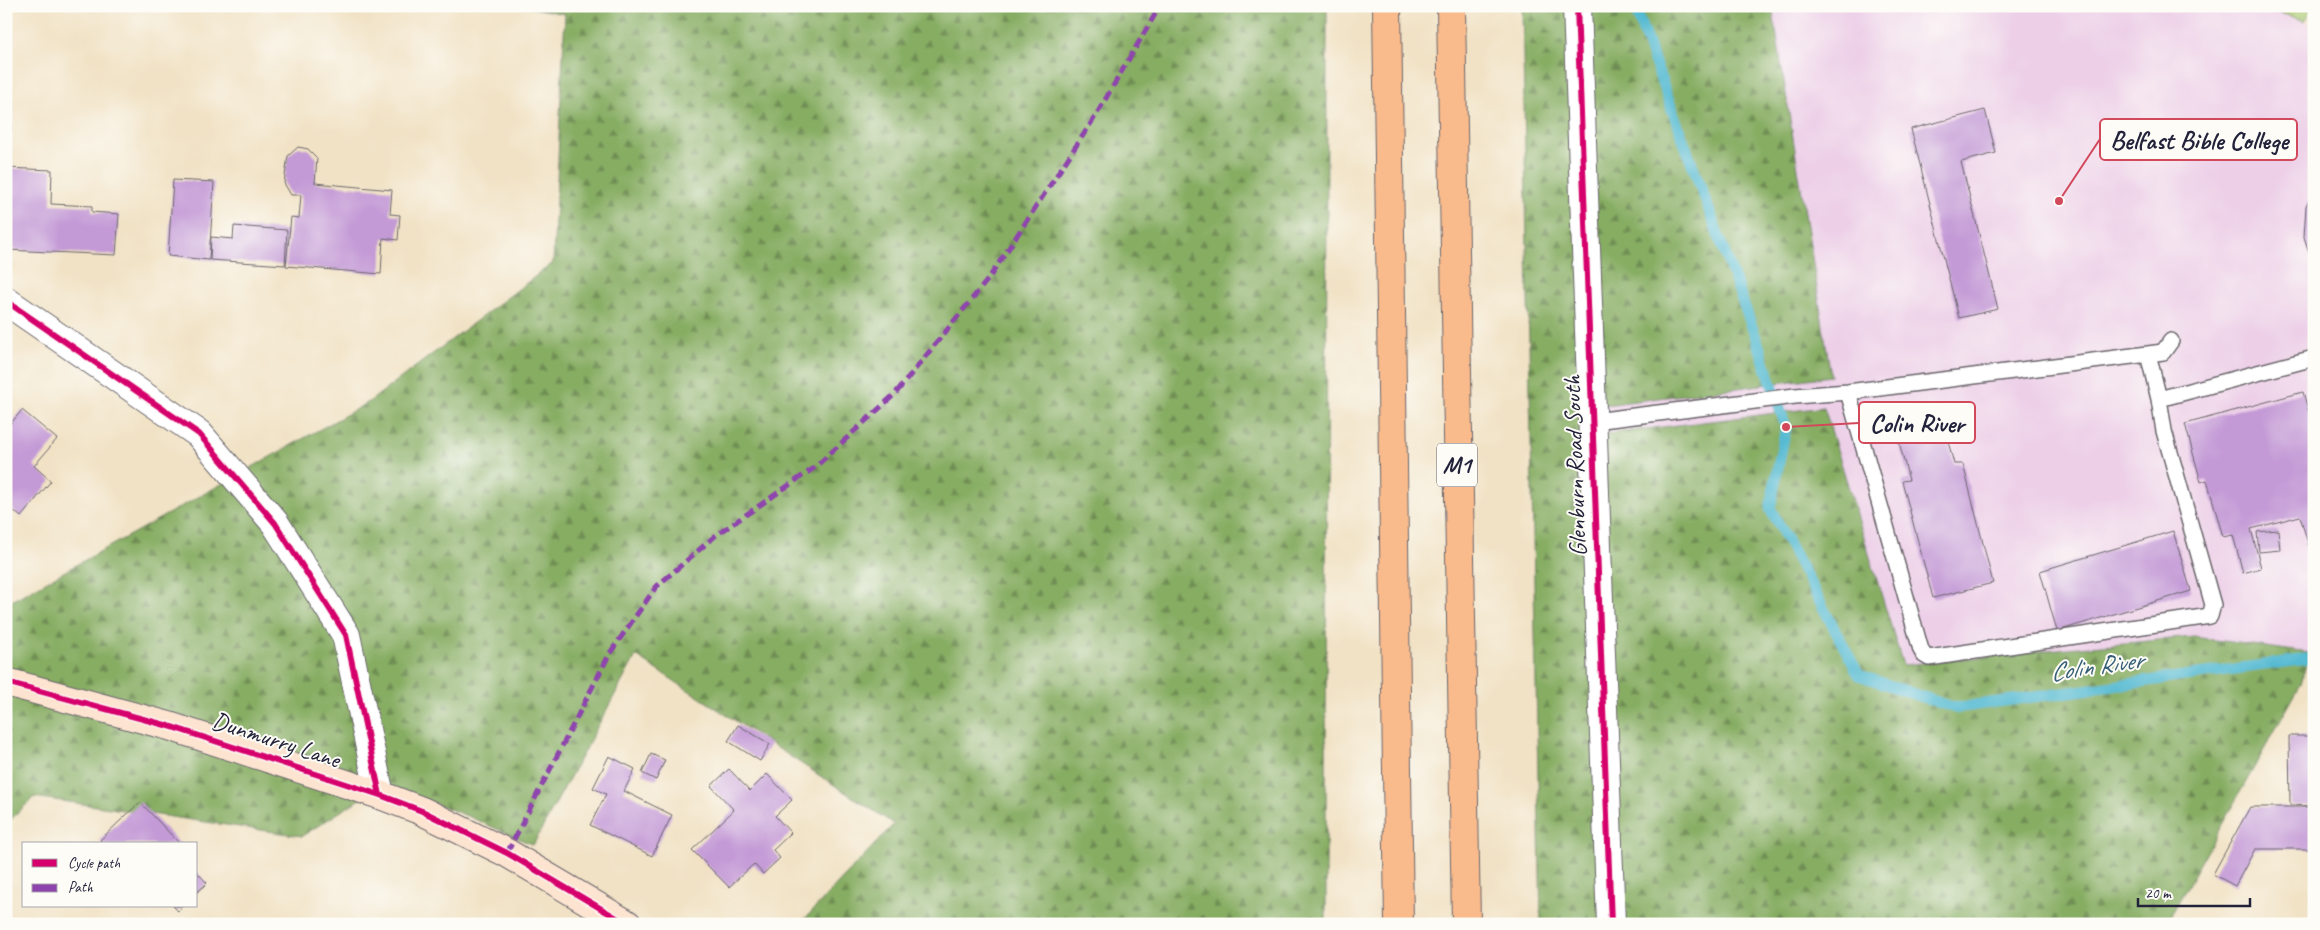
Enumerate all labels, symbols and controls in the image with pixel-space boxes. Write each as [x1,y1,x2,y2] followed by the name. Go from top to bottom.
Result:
[2100,119,2297,160] callout: Belfast Bible College
[2110,124,2290,157] text: Belfast Bible College
[1556,373,1594,557] street label: Glenburn Road South
[1859,402,1975,443] callout: Colin River
[1870,407,1967,440] text: Colin River
[1437,444,1477,486] road number: M1
[2048,643,2149,689] water label: Colin River
[208,704,346,776] street label: Dunmurry Lane
[22,842,198,908] legend
[68,854,120,873] text: Cycle path
[2138,875,2250,907] scale bar
[68,878,94,897] text: Path
[2145,884,2172,903] text: 20 m

